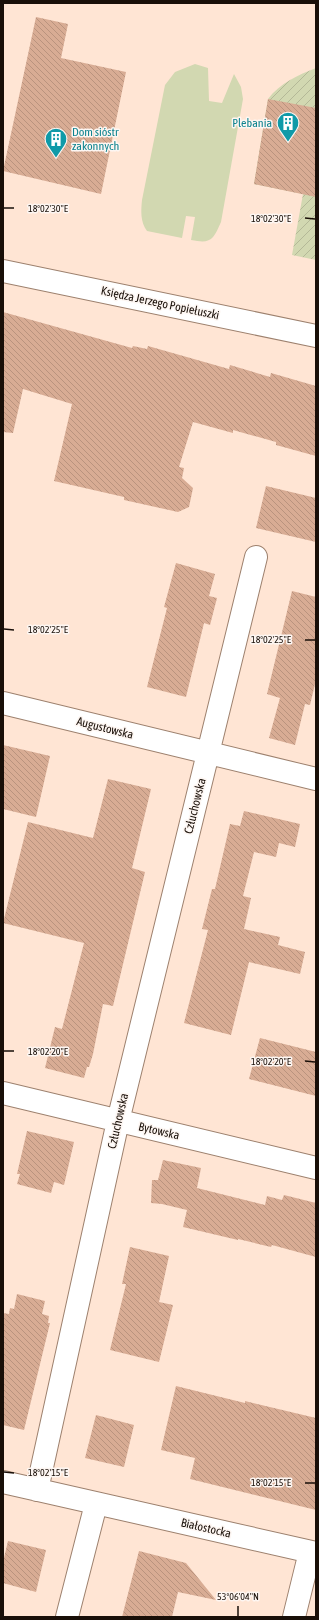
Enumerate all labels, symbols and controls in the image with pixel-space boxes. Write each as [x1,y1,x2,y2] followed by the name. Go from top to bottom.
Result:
[275,110,301,143] building icon: Plebania
[232,116,272,130] place label: Plebania
[72,125,119,153] place label: Dom sióstr zakonnych
[43,126,69,159] building icon: Dom sióstr zakonnych
[28,203,69,214] text: 18°02'30"E
[251,213,292,224] text: 18°02'30"E
[100,284,220,322] street label: Księdza Jerzego Popiełuszki
[28,624,69,635] text: 18°02'25"E
[251,634,292,645] text: 18°02'25"E
[75,714,135,742] street label: Augustowska
[181,777,209,835] street label: Człuchowska
[28,1046,69,1057] text: 18°02'20"E
[251,1056,292,1067] text: 18°02'20"E
[105,1092,131,1150] street label: Człuchowska
[137,1119,181,1143] street label: Bytowska
[28,1467,69,1478] text: 18°02'15"E
[251,1477,292,1488] text: 18°02'15"E
[179,1515,233,1541] street label: Białostocka
[217,1591,259,1602] text: 53°06'04"N

